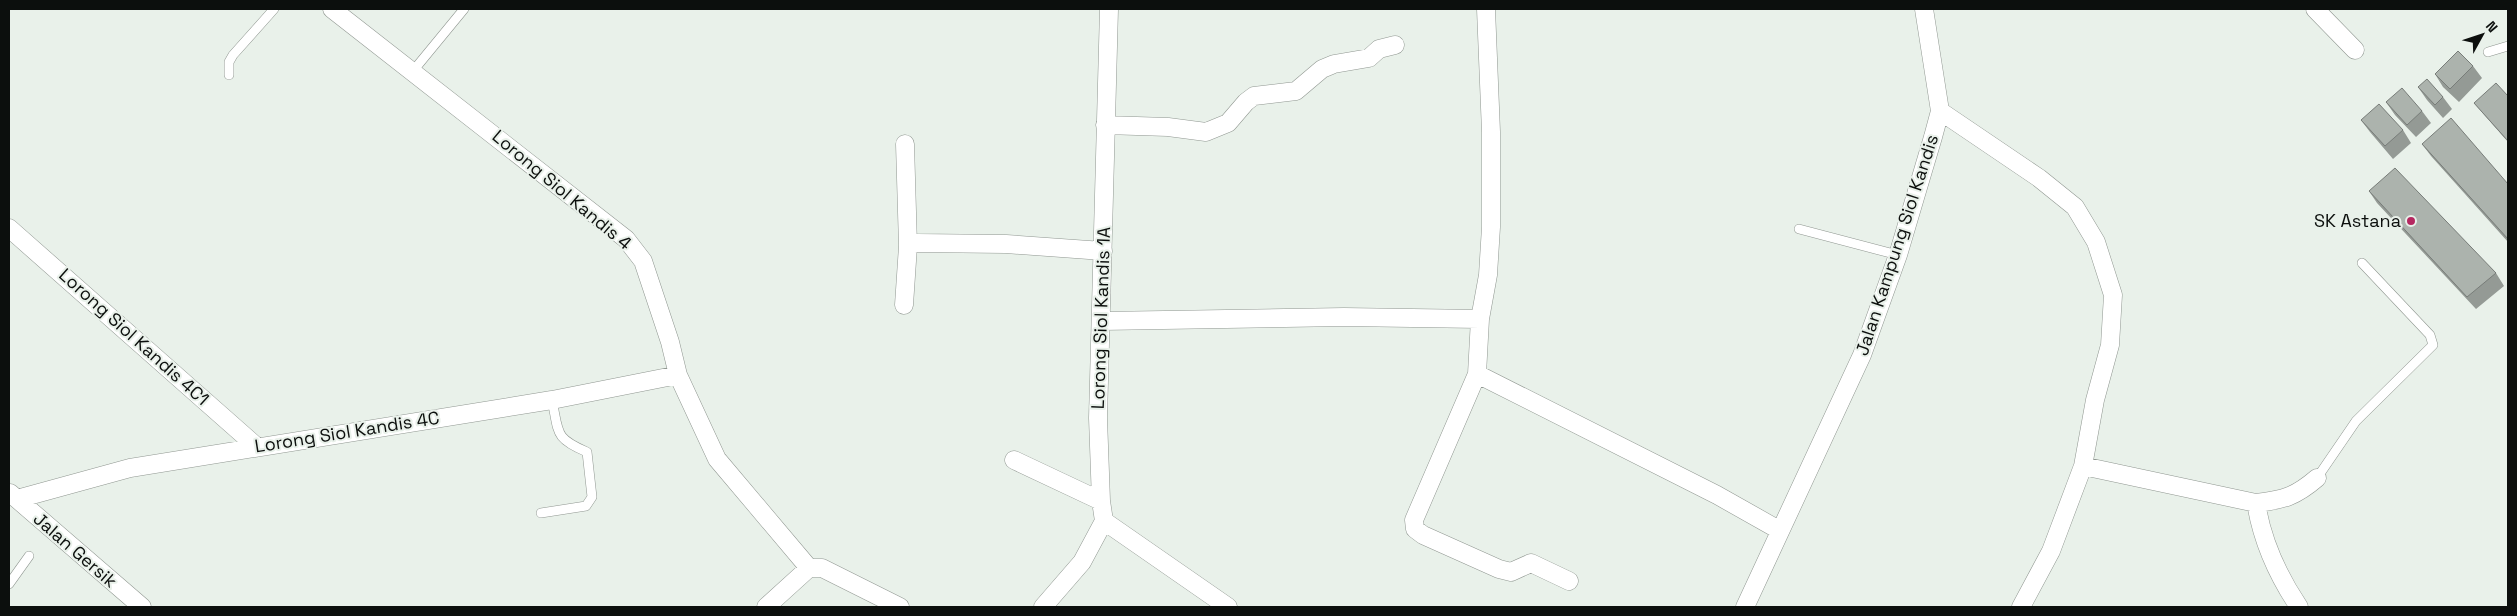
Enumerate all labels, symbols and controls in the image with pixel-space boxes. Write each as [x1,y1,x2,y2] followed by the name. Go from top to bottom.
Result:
[2457,10,2507,60] north arrow
[2482,17,2502,36] text: N
[488,125,637,255] street label: Lorong Siol Kandis 4
[1850,131,1943,358] street label: Jalan Kampung Siol Kandis
[2314,209,2401,232] place label: SK Astana
[2405,215,2417,227] marker: SK Astana
[1086,226,1115,410] street label: Lorong Siol Kandis 1A
[55,263,214,410] street label: Lorong Siol Kandis 4C1
[253,406,441,457] street label: Lorong Siol Kandis 4C
[29,507,122,593] street label: Jalan Gersik

